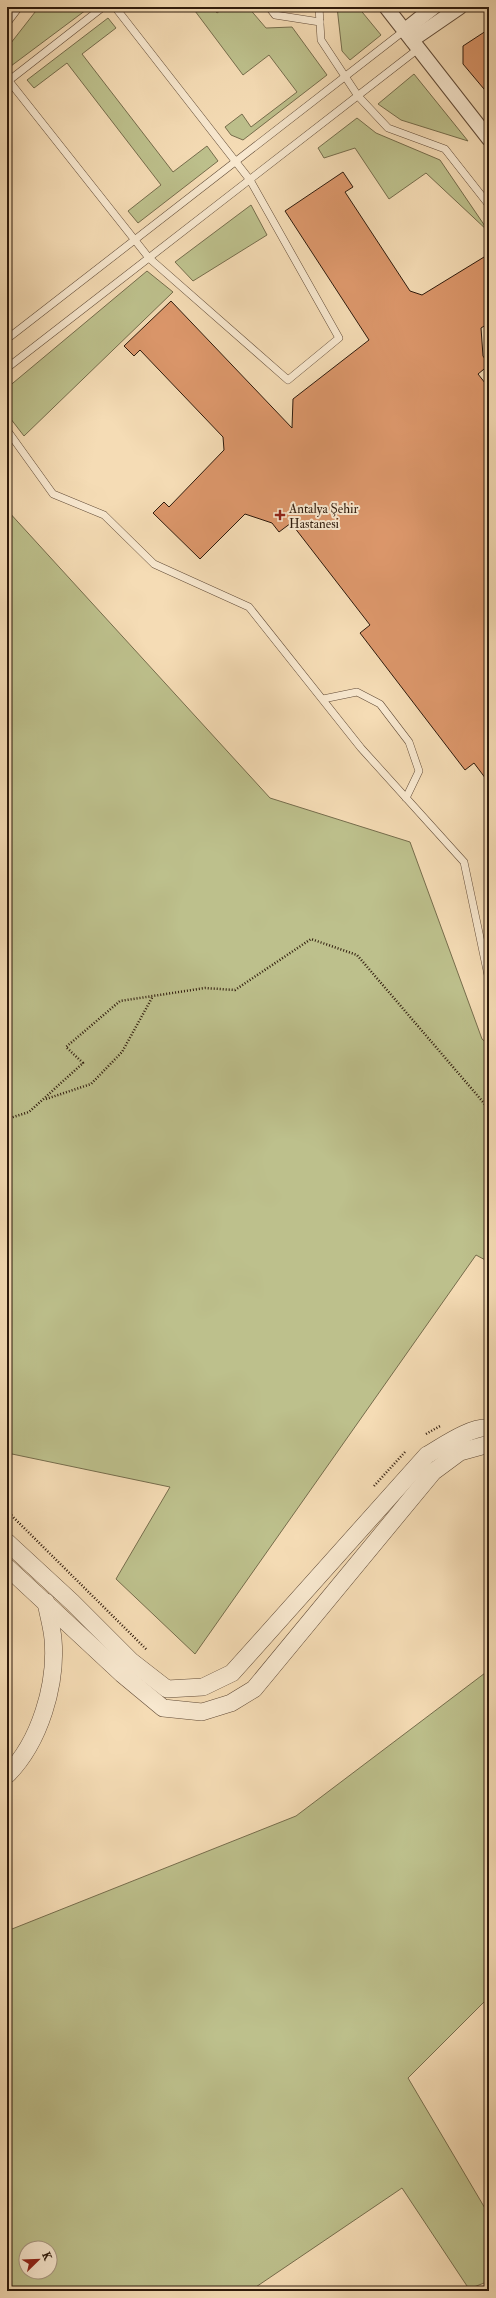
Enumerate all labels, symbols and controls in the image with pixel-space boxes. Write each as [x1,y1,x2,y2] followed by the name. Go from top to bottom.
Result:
[288,501,358,532] place label: Antalya Şehir Hastanesi
[274,509,286,521] marker: Antalya Şehir Hastanesi
[18,2240,58,2280] north arrow
[39,2250,55,2264] text: K

